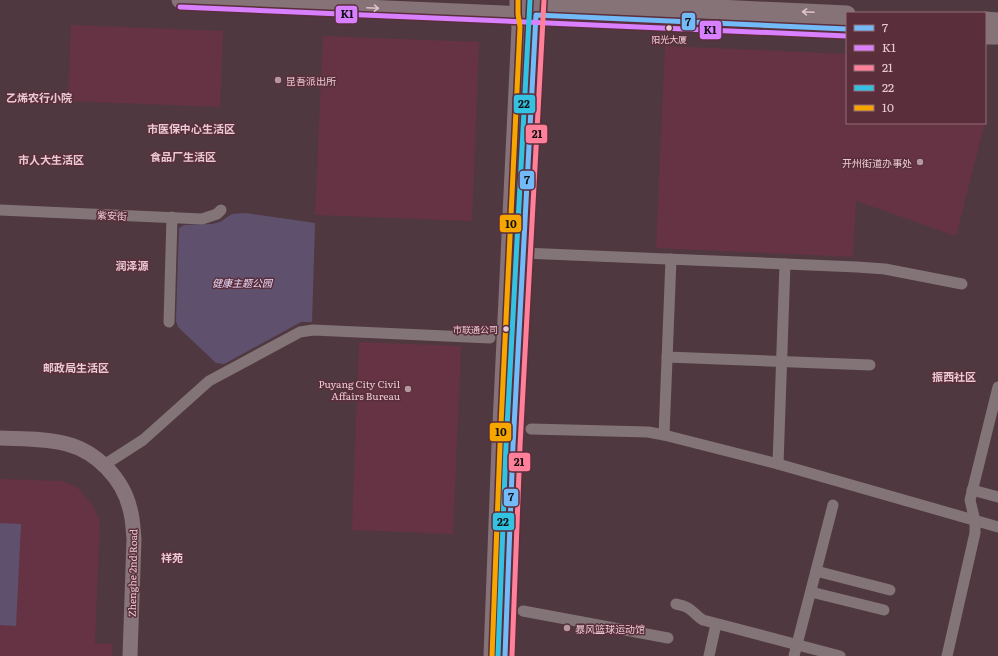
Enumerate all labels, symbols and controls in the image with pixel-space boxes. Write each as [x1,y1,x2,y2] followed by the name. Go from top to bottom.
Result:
[366,4,379,12] one-way arrow
[335,5,358,24] line badge: K1
[340,5,354,21] text: K1
[802,8,815,16] one-way arrow
[681,12,696,31] line badge: 7
[846,12,986,124] legend
[685,13,691,29] text: 7
[882,18,888,36] text: 7
[699,20,722,40] line badge: K1
[703,21,717,37] text: K1
[664,23,674,33] marker: 阳光大厦
[651,32,687,46] place label: 阳光大厦
[882,38,896,56] text: K1
[882,58,893,76] text: 21
[286,73,336,88] place label: 昆吾派出所
[273,75,283,85] marker: 昆吾派出所
[882,78,894,96] text: 22
[6,89,72,105] district label: 乙烯农行小院
[513,94,536,114] line badge: 22
[518,95,530,111] text: 22
[882,98,894,116] text: 10
[147,120,235,136] district label: 市医保中心生活区
[525,124,548,144] line badge: 21
[532,125,543,141] text: 21
[150,148,216,164] district label: 食品厂生活区
[18,151,84,167] district label: 市人大生活区
[842,155,912,170] place label: 开州街道办事处
[915,157,925,167] marker: 开州街道办事处
[519,170,535,190] line badge: 7
[524,171,530,187] text: 7
[97,207,127,223] street label: 紫安街
[499,214,522,233] line badge: 10
[505,215,517,231] text: 10
[116,257,149,273] district label: 润泽源
[212,275,274,290] park label: 健康主题公园
[453,322,498,336] place label: 市联通公司
[501,324,511,334] marker: 市联通公司
[43,359,109,375] district label: 邮政局生活区
[932,368,976,384] district label: 振西社区
[318,376,401,403] place label: Puyang City Civil Affairs Bureau
[403,384,413,394] marker: Puyang City Civil Affairs Bureau
[489,422,512,442] line badge: 10
[495,423,507,439] text: 10
[508,452,531,472] line badge: 21
[514,453,525,469] text: 21
[503,488,519,507] line badge: 7
[508,488,514,504] text: 7
[492,512,515,531] line badge: 22
[497,513,509,529] text: 22
[124,529,140,617] street label: Zhenghe 2nd Road
[161,549,183,565] district label: 祥苑
[575,621,645,636] place label: 暴风篮球运动馆
[562,623,572,633] marker: 暴风篮球运动馆

